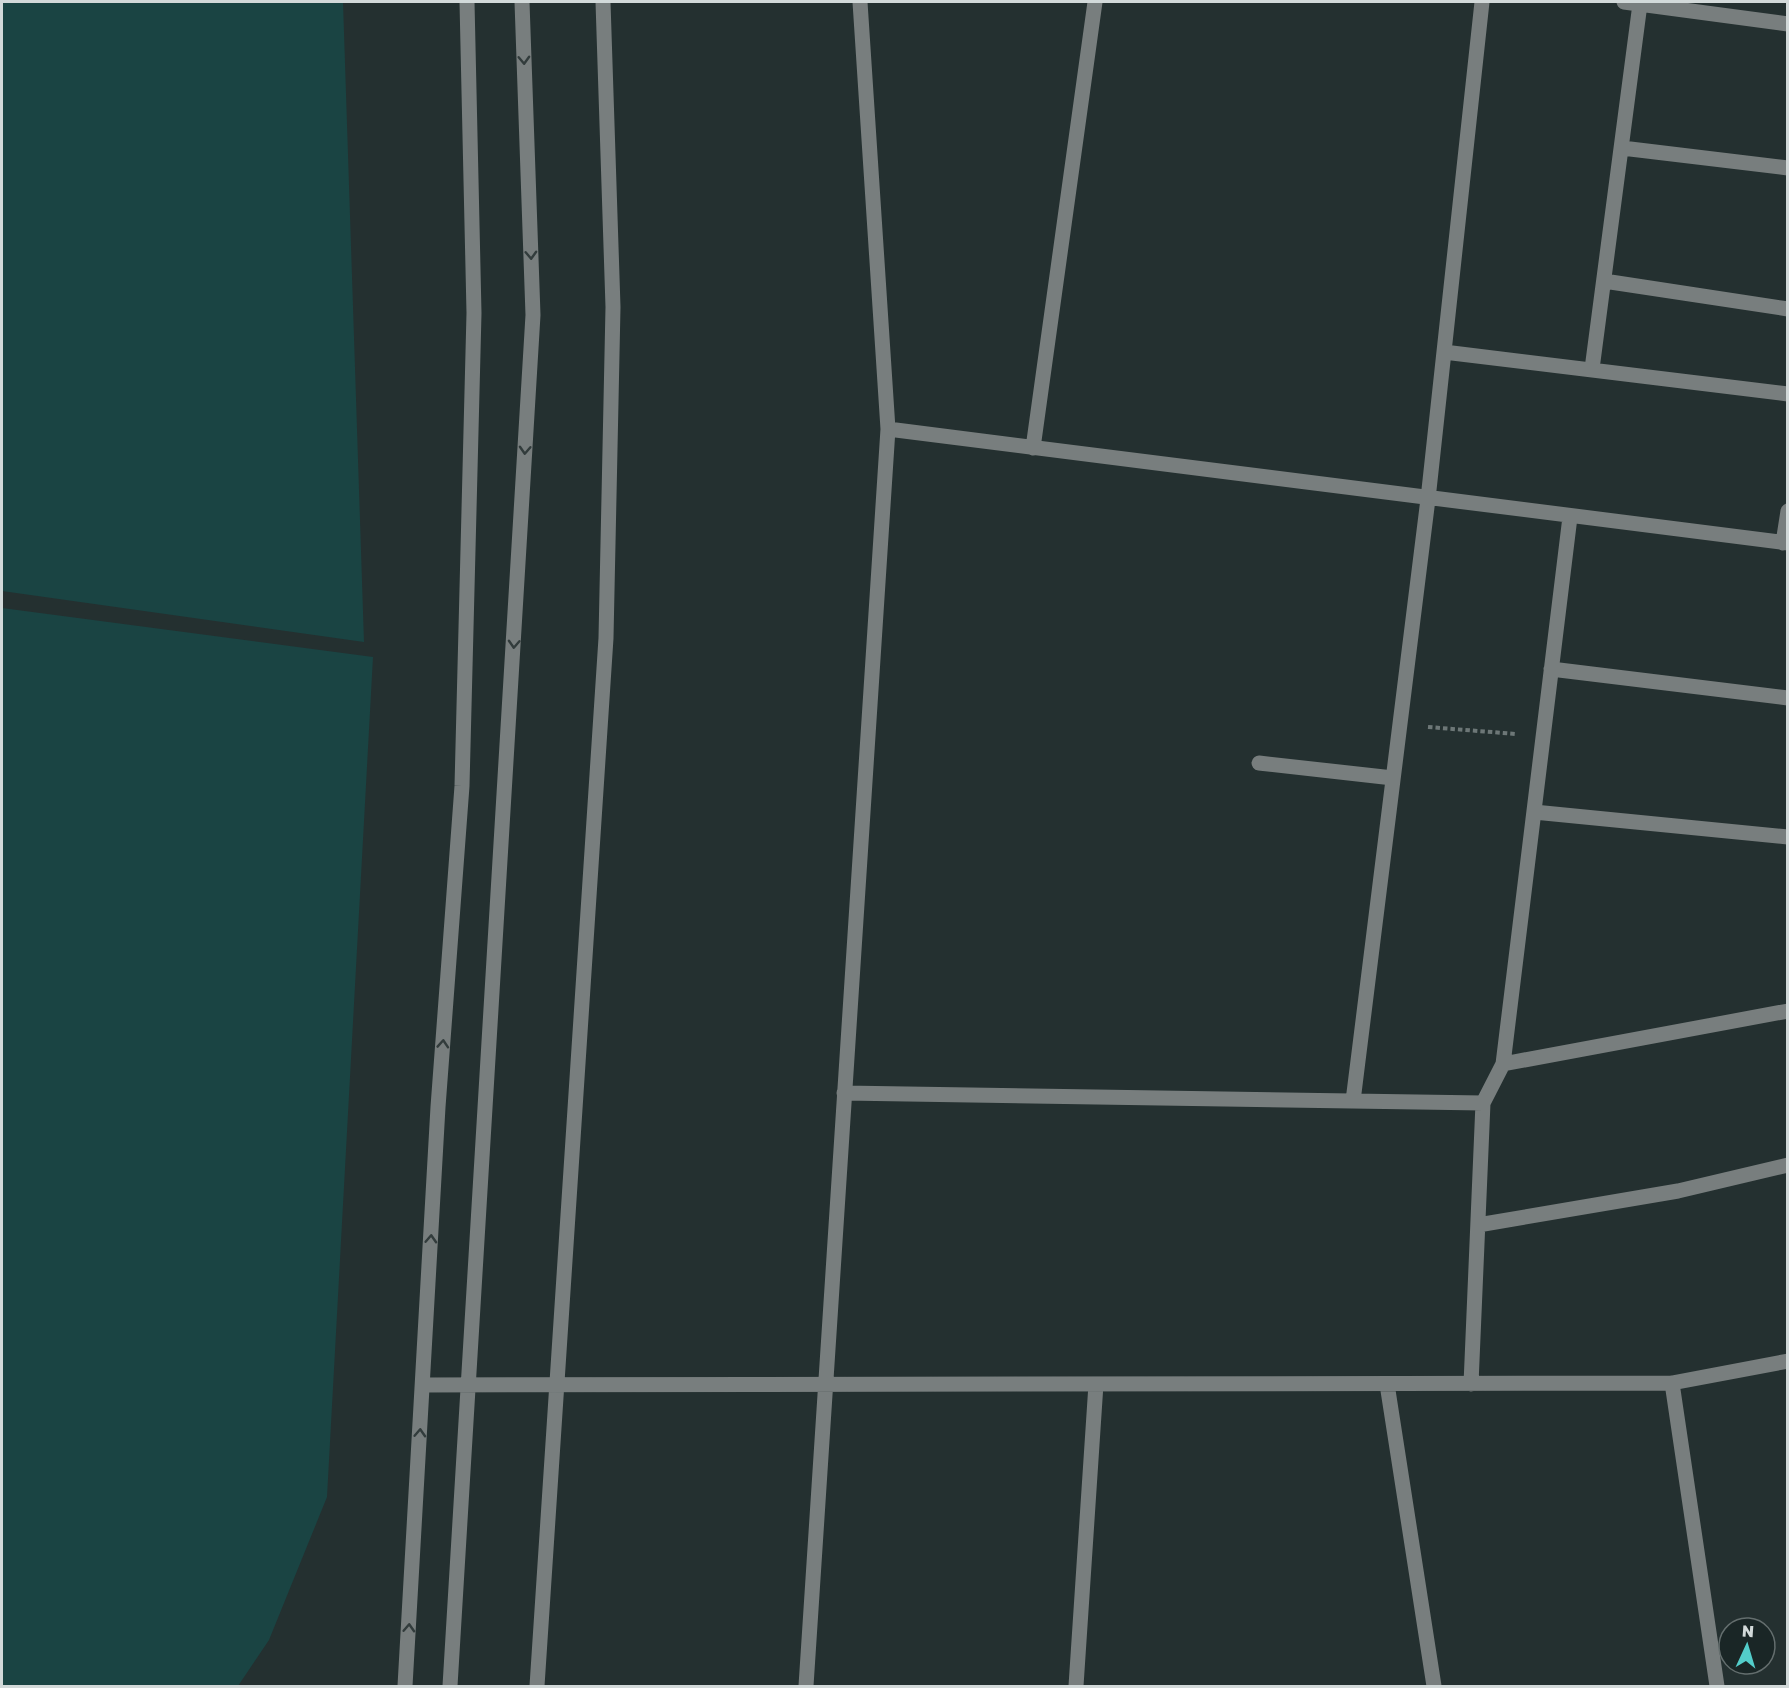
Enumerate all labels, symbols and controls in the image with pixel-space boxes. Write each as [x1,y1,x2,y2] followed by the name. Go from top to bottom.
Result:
[518,55,530,64] one-way arrow
[525,250,538,259] one-way arrow
[519,445,532,454] one-way arrow
[507,640,520,649] one-way arrow
[436,1040,449,1049] one-way arrow
[425,1234,438,1243] one-way arrow
[414,1429,427,1438] one-way arrow
[1717,1616,1777,1676] north arrow
[1741,1621,1755,1641] text: N
[402,1624,415,1633] one-way arrow

